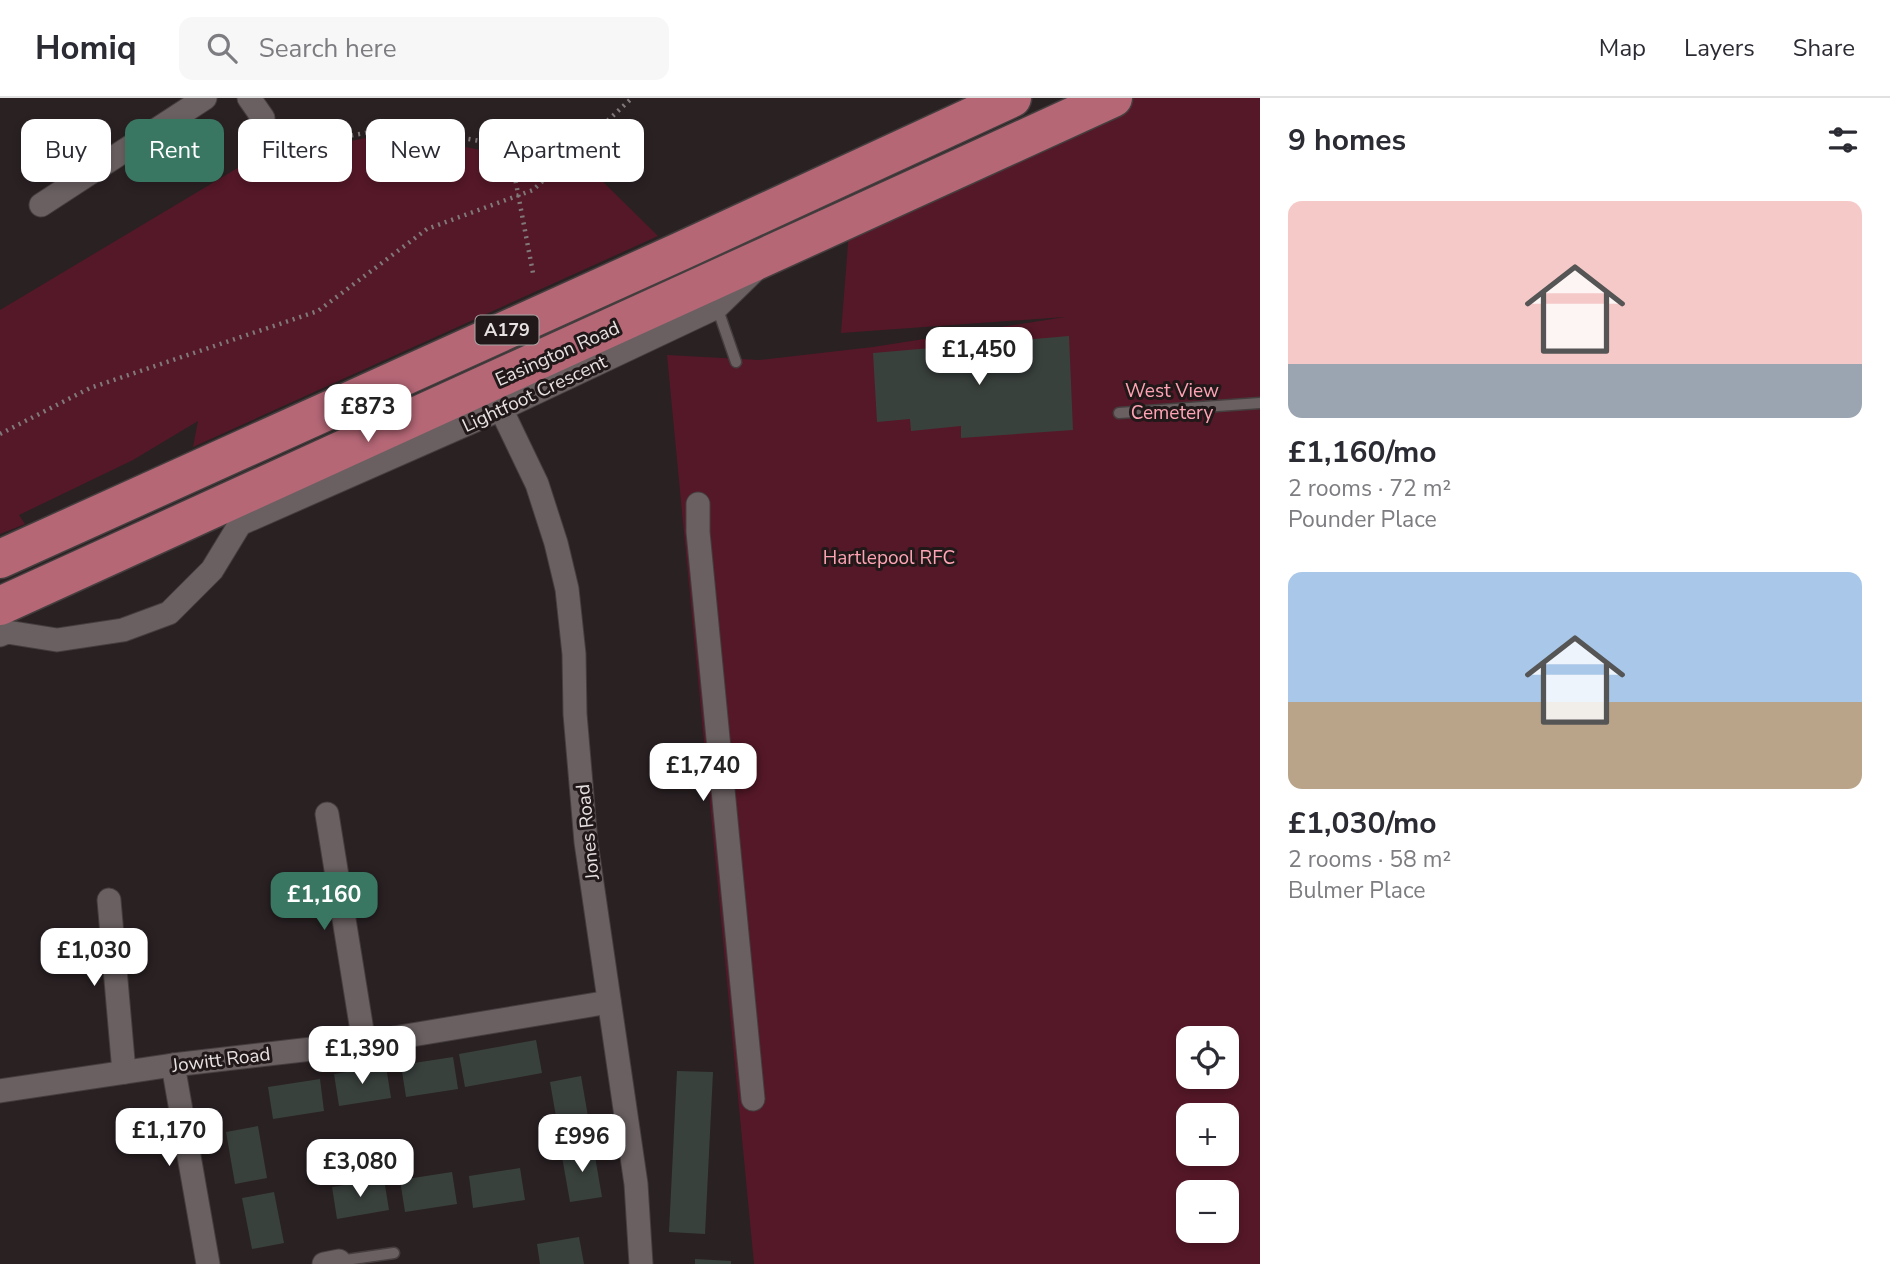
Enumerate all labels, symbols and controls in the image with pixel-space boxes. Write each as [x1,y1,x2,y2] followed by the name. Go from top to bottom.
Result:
[179,17,669,80] search box
[35,26,137,71] text: Homiq
[203,29,241,67] icon: search
[259,31,397,66] text: Search here
[1599,32,1646,64] text: Map
[1684,32,1755,64] text: Layers
[1793,32,1855,64] text: Share
[21,119,111,182] chip: Buy
[125,119,224,182] chip: Rent
[238,119,352,182] chip: Filters
[366,119,465,182] chip: New
[479,119,644,182] chip: Apartment
[1288,120,1406,161] text: 9 homes
[1824,121,1862,159] icon: filters
[1512,246,1638,372] icon: home
[491,315,624,393] street label: Easington Road
[476,316,538,344] road number: A179
[922,328,1036,387] pin: £1,450
[942,334,1016,365] text: £1,450
[458,349,611,439] street label: Lightfoot Crescent
[1125,378,1219,426] park label: West View Cemetery
[327,384,409,444] pin: £873
[340,391,396,422] text: £873
[1288,432,1437,473] text: £1,160/mo
[1288,473,1451,504] text: 2 rooms · 72 m²
[1288,504,1437,535] text: Pounder Place
[823,545,955,571] park label: Hartlepool RFC
[1512,617,1638,743] icon: home
[646,744,760,803] pin: £1,740
[666,750,740,781] text: £1,740
[570,783,606,882] street label: Jones Road
[1288,803,1437,844] text: £1,030/mo
[1288,844,1451,875] text: 2 rooms · 58 m²
[267,872,381,932] pin: £1,160
[1288,875,1426,906] text: Bulmer Place
[287,879,361,910] text: £1,160
[37,928,151,988] pin: £1,030
[57,935,131,966] text: £1,030
[305,1026,419,1086] pin: £1,390
[1176,1026,1239,1243] map controls
[1176,1026,1239,1089] button: locate
[325,1033,399,1064] text: £1,390
[169,1041,272,1079] street label: Jowitt Road
[1176,1103,1239,1166] button: +
[112,1108,226,1168] pin: £1,170
[541,1114,623,1174] pin: £996
[132,1115,206,1146] text: £1,170
[554,1121,610,1152] text: £996
[303,1140,417,1199] pin: £3,080
[323,1146,397,1177] text: £3,080
[1176,1180,1239,1243] button: −

